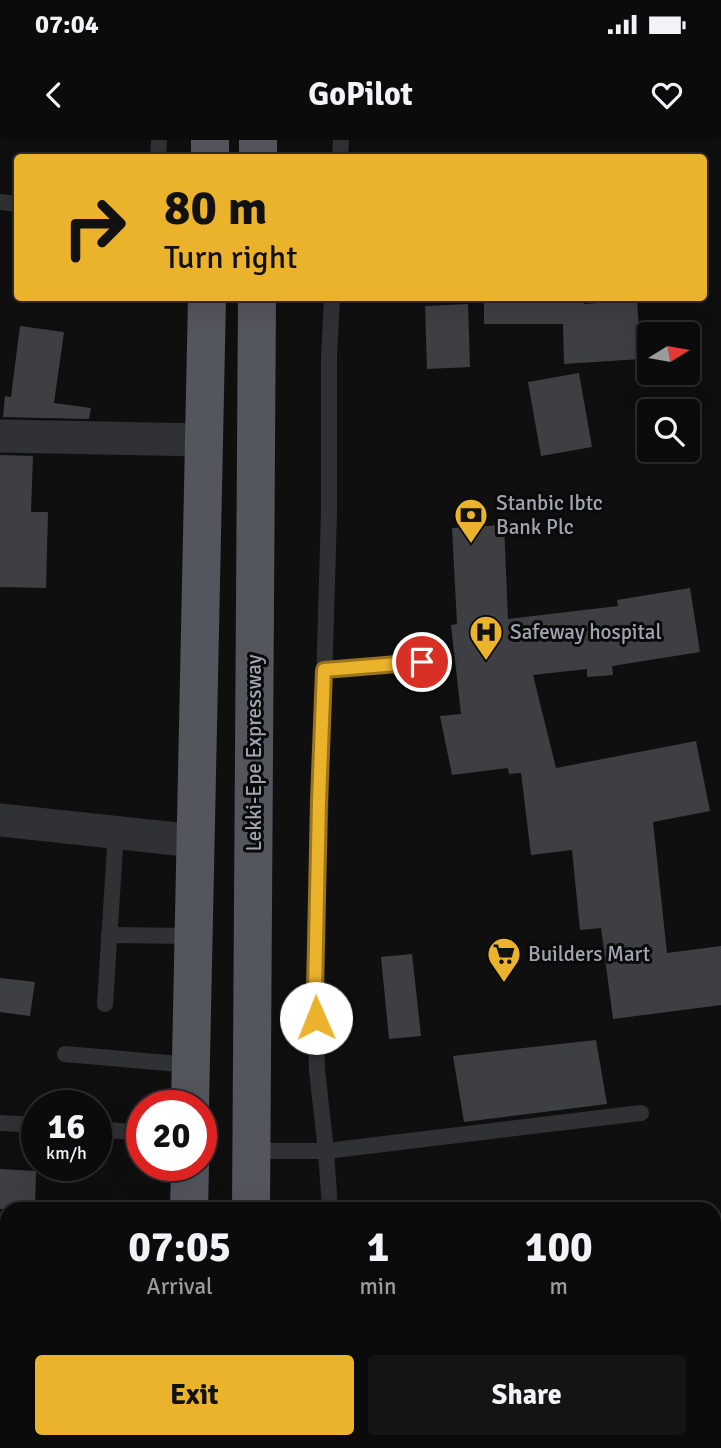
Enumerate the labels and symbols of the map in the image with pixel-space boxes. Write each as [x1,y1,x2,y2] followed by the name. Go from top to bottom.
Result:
[637,322,700,385] north arrow
[496,490,603,540] place label: Stanbic Ibtc Bank Plc
[452,496,490,545] bank icon: Stanbic Ibtc Bank Plc
[467,613,505,662] hospital icon: Safeway hospital
[510,619,662,645] place label: Safeway hospital
[392,632,452,692] pin
[241,654,267,852] street label: Lekki-Epe Expressway
[485,935,523,984] supermarket icon: Builders Mart
[528,941,650,967] place label: Builders Mart
[279,981,353,1055] position arrow
[126,1090,217,1181] speed limit sign: 20

